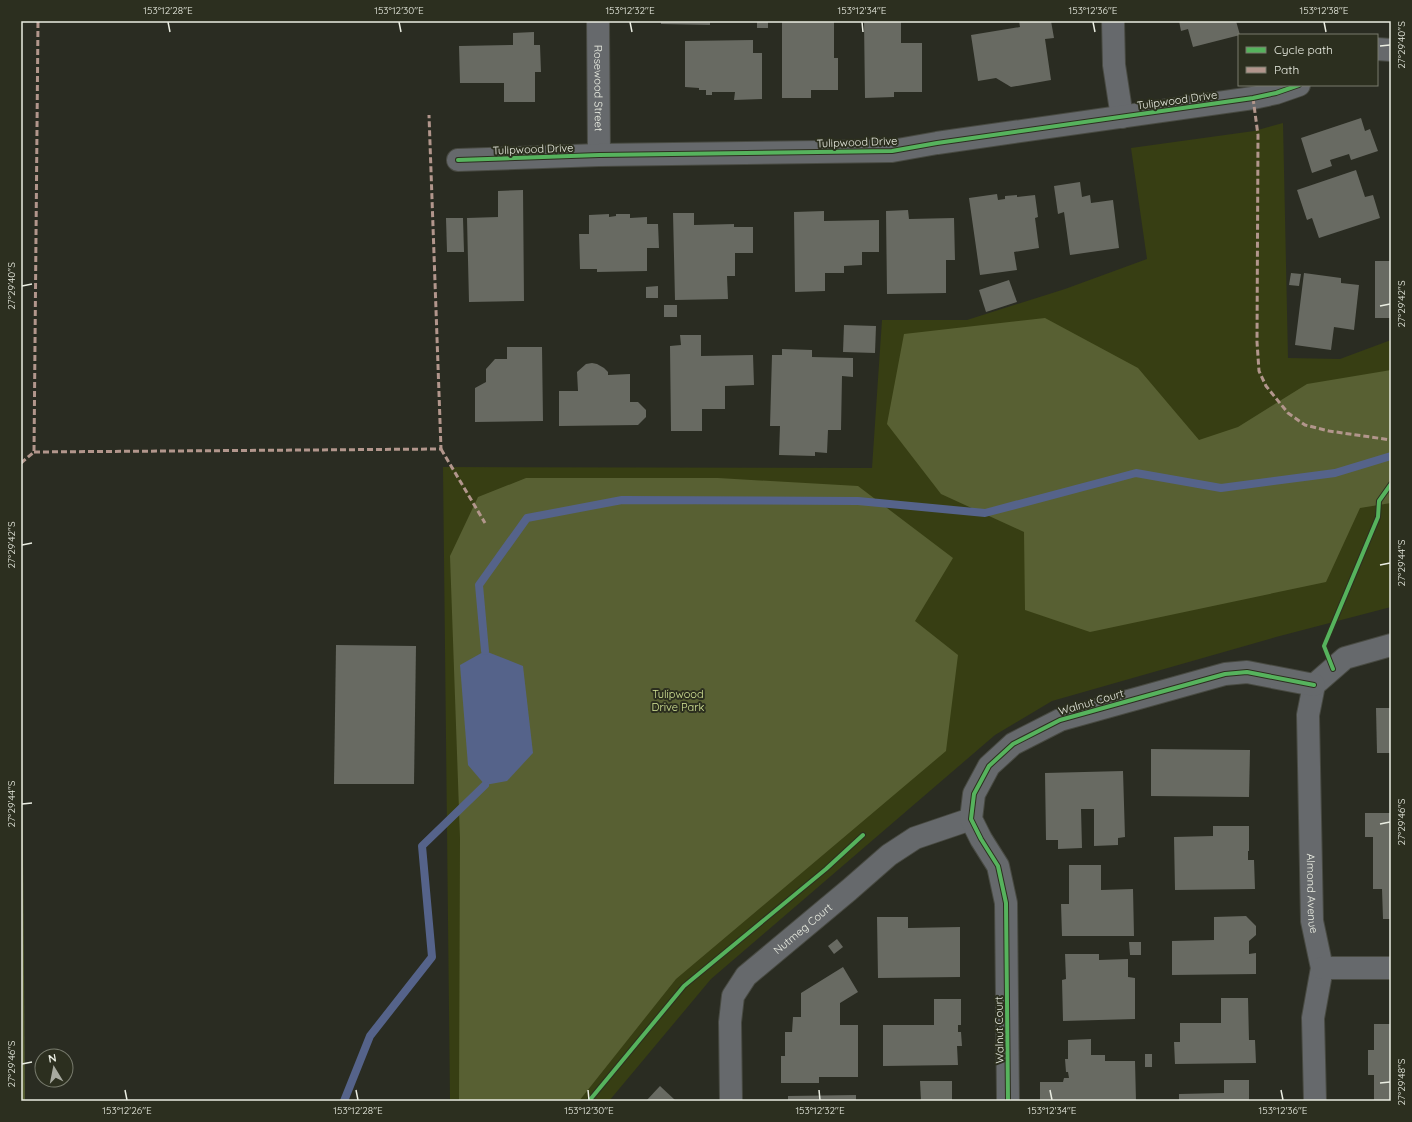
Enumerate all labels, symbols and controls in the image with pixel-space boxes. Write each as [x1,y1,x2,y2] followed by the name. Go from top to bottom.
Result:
[143,4,193,17] text: 153°12'28"E
[374,4,424,17] text: 153°12'30"E
[605,4,655,17] text: 153°12'32"E
[838,4,887,17] text: 153°12'34"E
[1068,4,1118,17] text: 153°12'36"E
[1299,4,1349,17] text: 153°12'38"E
[1395,21,1408,69] text: 27°29'40"S
[1238,34,1378,86] legend
[1274,42,1333,57] text: Cycle path
[591,45,606,132] street label: Rosewood Street
[1274,62,1299,77] text: Path
[1136,87,1218,113] street label: Tulipwood Drive
[816,134,898,150] street label: Tulipwood Drive
[492,141,574,157] street label: Tulipwood Drive
[5,262,18,310] text: 27°29'40"S
[1395,280,1408,328] text: 27°29'42"S
[5,521,18,569] text: 27°29'42"S
[1395,539,1408,586] text: 27°29'44"S
[1057,686,1125,718] street label: Walnut Court
[652,687,704,714] park label: Tulipwood Drive Park
[5,780,18,827] text: 27°29'44"S
[1395,798,1408,845] text: 27°29'46"S
[1304,853,1321,935] street label: Almond Avenue
[771,900,835,957] street label: Nutmeg Court
[991,996,1007,1064] street label: Walnut Court
[5,1040,18,1087] text: 27°29'46"S
[34,1048,74,1088] north arrow
[47,1051,57,1066] text: N
[1395,1058,1408,1105] text: 27°29'48"S
[102,1104,152,1117] text: 153°12'26"E
[333,1104,383,1117] text: 153°12'28"E
[564,1104,614,1117] text: 153°12'30"E
[795,1104,845,1117] text: 153°12'32"E
[1028,1104,1077,1117] text: 153°12'34"E
[1258,1104,1308,1117] text: 153°12'36"E

